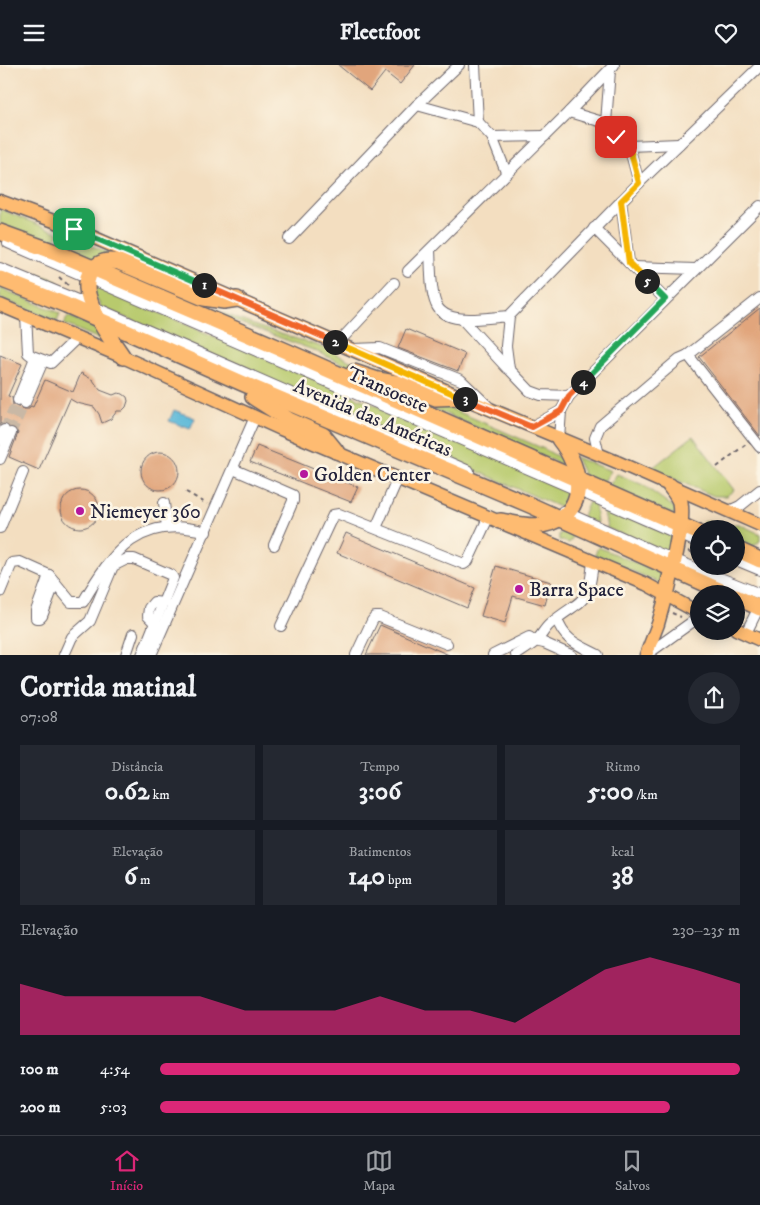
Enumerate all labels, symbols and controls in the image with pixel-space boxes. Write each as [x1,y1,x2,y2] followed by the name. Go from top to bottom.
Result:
[20,19,48,47] icon: menu
[340,19,420,46] text: Fleetfoot
[712,19,740,47] icon: heart
[595,116,637,158] pin
[602,123,630,151] icon: check
[53,208,95,250] pin
[60,215,88,243] icon: arrive
[634,269,660,293] pin: 5
[644,272,651,290] text: 5
[192,273,216,297] pin: 1
[202,276,207,294] text: 1
[322,329,348,355] pin: 2
[332,333,339,351] text: 2
[343,362,432,419] street label: Transoeste
[570,369,596,395] pin: 4
[579,373,588,391] text: 4
[289,374,456,463] street label: Avenida das Américas
[452,387,478,411] pin: 3
[463,390,468,408] text: 3
[314,463,431,488] place label: Golden Center
[298,468,310,480] marker: Golden Center
[90,500,201,525] place label: Niemeyer 360
[74,505,86,517] marker: Niemeyer 360
[690,520,745,640] map controls
[690,520,745,575] button: locate
[529,578,624,603] place label: Barra Space
[513,583,525,595] marker: Barra Space
[690,585,745,640] button: layers
[20,670,196,705] text: Corrida matinal
[688,672,740,724] button: share
[20,707,58,727] text: 07:08
[111,758,163,776] text: Distância
[360,758,400,776] text: Tempo
[605,758,640,776] text: Ritmo
[105,776,149,807] text: 0.62
[359,776,401,807] text: 3:06
[588,776,633,807] text: 5:00
[149,786,170,804] text: km
[633,786,658,804] text: /km
[112,843,163,861] text: Elevação
[349,843,411,861] text: Batimentos
[611,843,634,861] text: kcal
[124,861,137,892] text: 6
[348,861,385,892] text: 140
[612,861,634,892] text: 38
[137,871,151,889] text: m
[385,871,412,889] text: bpm
[20,920,78,940] text: Elevação
[672,920,740,940] text: 230–235 m
[20,1059,59,1079] text: 100 m
[100,1059,130,1079] text: 4:54
[20,1097,61,1117] text: 200 m
[100,1097,127,1117] text: 5:03
[110,1147,143,1195] tab: Início
[363,1147,395,1195] tab: Mapa
[615,1147,650,1195] tab: Salvos

